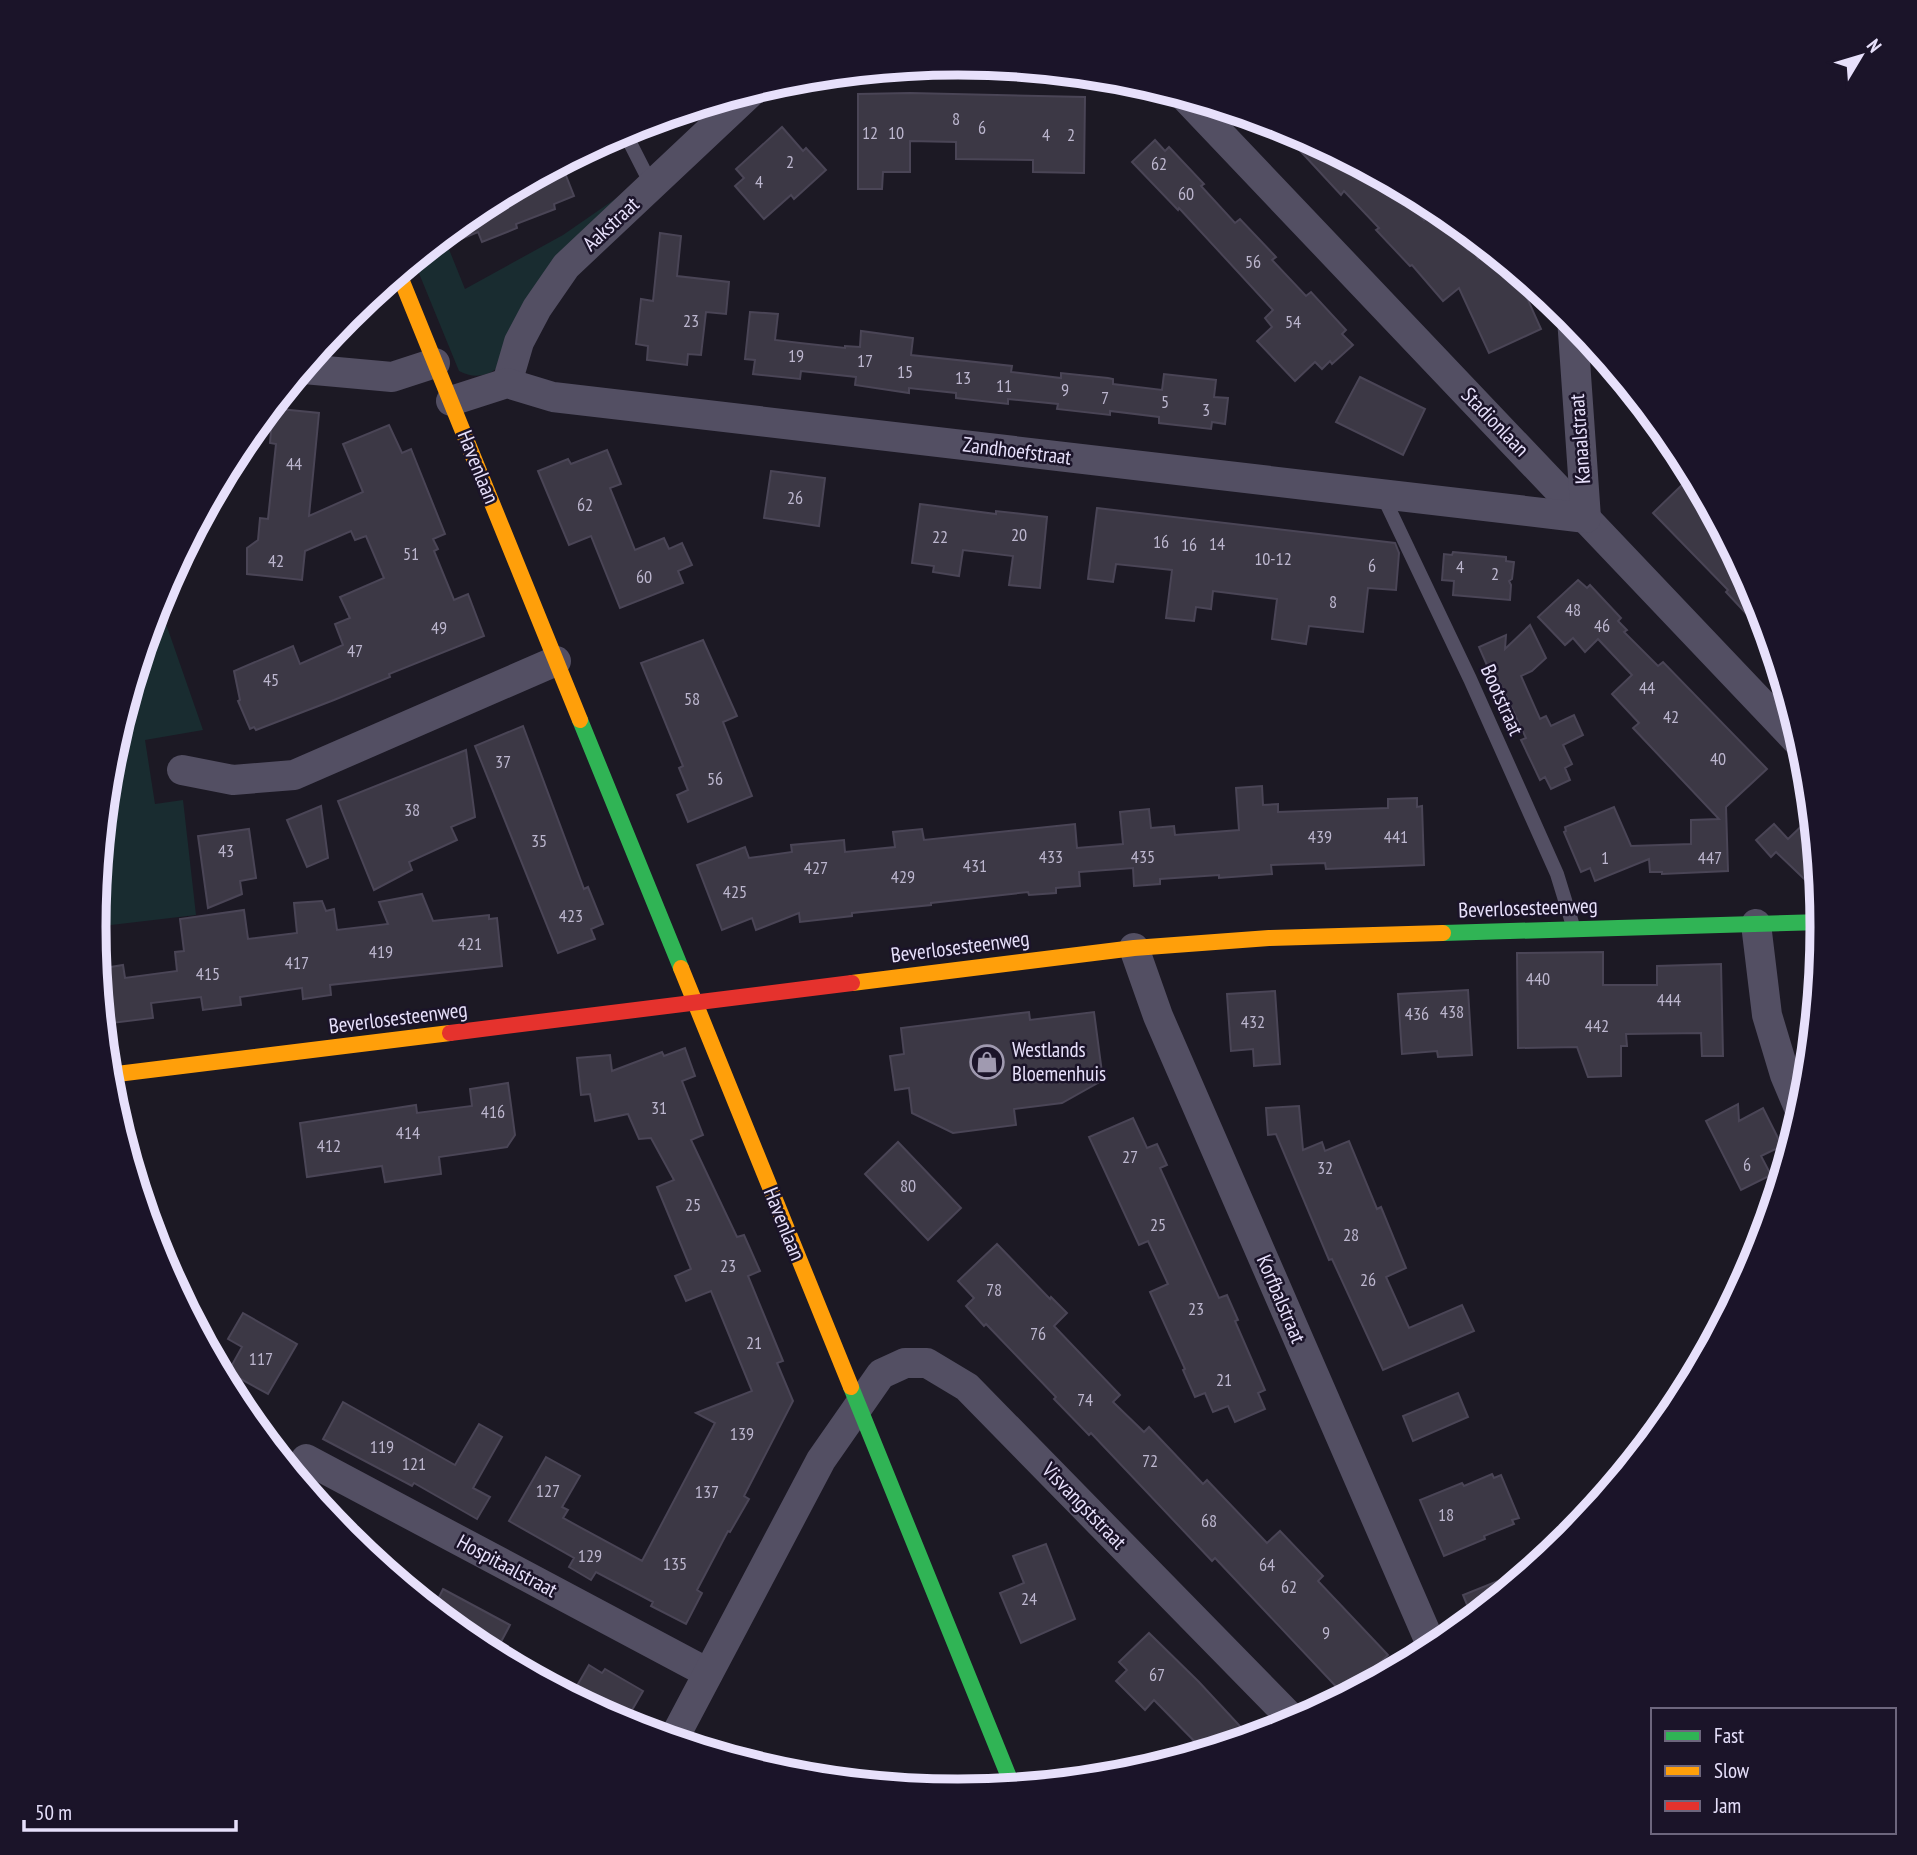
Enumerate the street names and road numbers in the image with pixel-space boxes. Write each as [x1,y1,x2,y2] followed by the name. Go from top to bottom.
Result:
[577,191,645,257] street label: Aakstraat
[1456,381,1535,462] street label: Stadionlaan
[1563,393,1596,485] street label: Kanaalstraat
[452,426,505,507] street label: Havenlaan
[961,430,1073,471] street label: Zandhoefstraat
[1475,660,1530,740] street label: Bootstraat
[1458,892,1598,923] street label: Beverlosesteenweg
[889,925,1031,968] street label: Beverlosesteenweg
[327,996,469,1039] street label: Beverlosesteenweg
[758,1183,811,1264] street label: Havenlaan
[1251,1251,1312,1347] street label: Korfbalstraat
[1036,1456,1133,1555] street label: Visvangststraat
[452,1528,562,1603] street label: Hospitaalstraat

